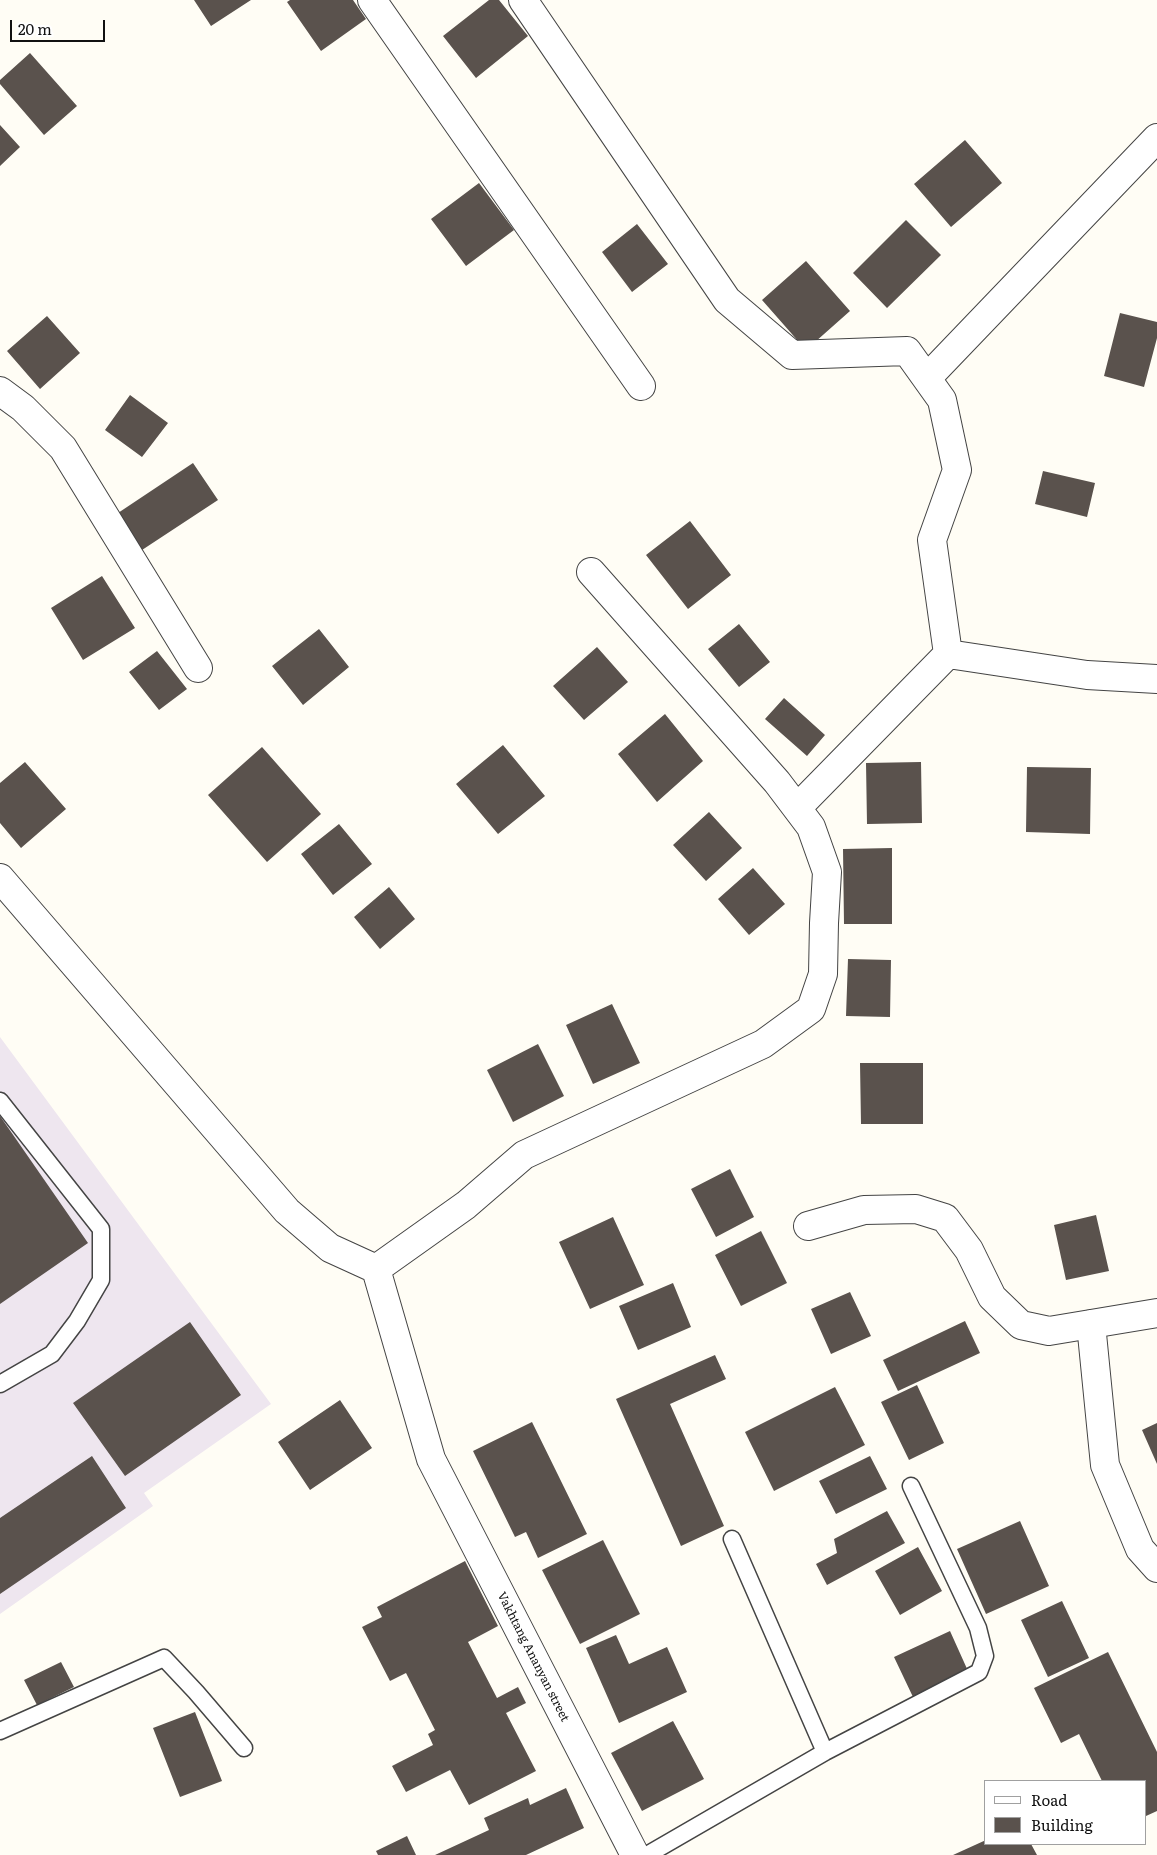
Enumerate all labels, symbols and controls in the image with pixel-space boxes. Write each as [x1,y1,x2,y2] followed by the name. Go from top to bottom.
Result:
[12,10,108,42] scale bar
[18,17,52,40] text: 20 m
[494,1590,572,1724] street label: Vakhtang Ananyan street
[984,1780,1147,1845] legend
[1031,1788,1067,1811] text: Road
[1031,1813,1093,1836] text: Building

